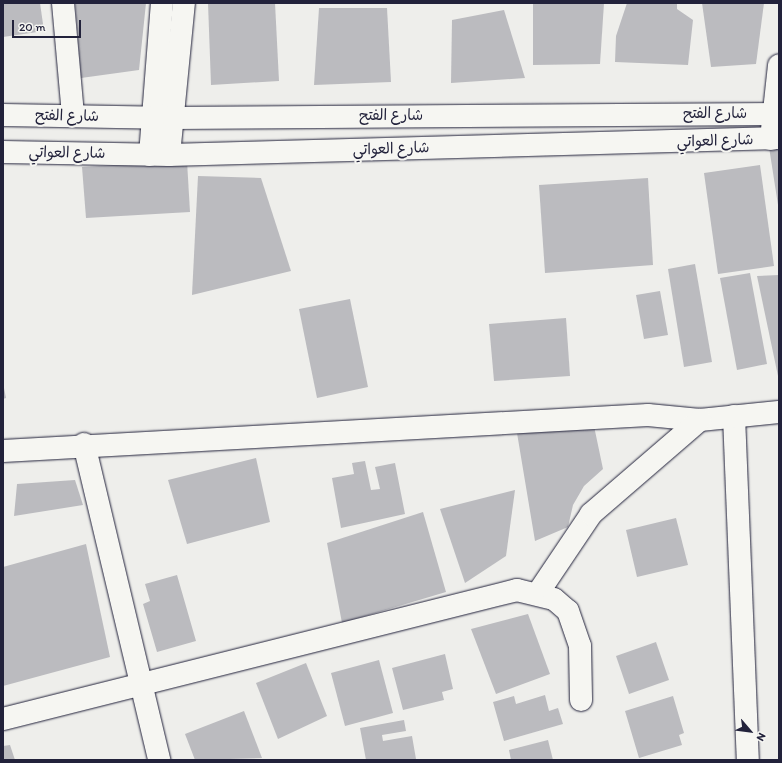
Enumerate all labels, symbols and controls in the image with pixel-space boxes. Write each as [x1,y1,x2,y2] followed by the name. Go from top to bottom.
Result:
[14,12,83,38] scale bar
[19,20,46,34] text: 20 m
[683,105,747,123] street label: شارع الفتح
[35,106,99,126] street label: شارع الفتح
[359,107,423,125] street label: شارع الفتح
[676,131,754,151] street label: شارع العواتي
[352,139,430,159] street label: شارع العواتي
[28,143,106,163] street label: شارع العواتي
[730,711,770,751] north arrow
[754,731,769,743] text: N

